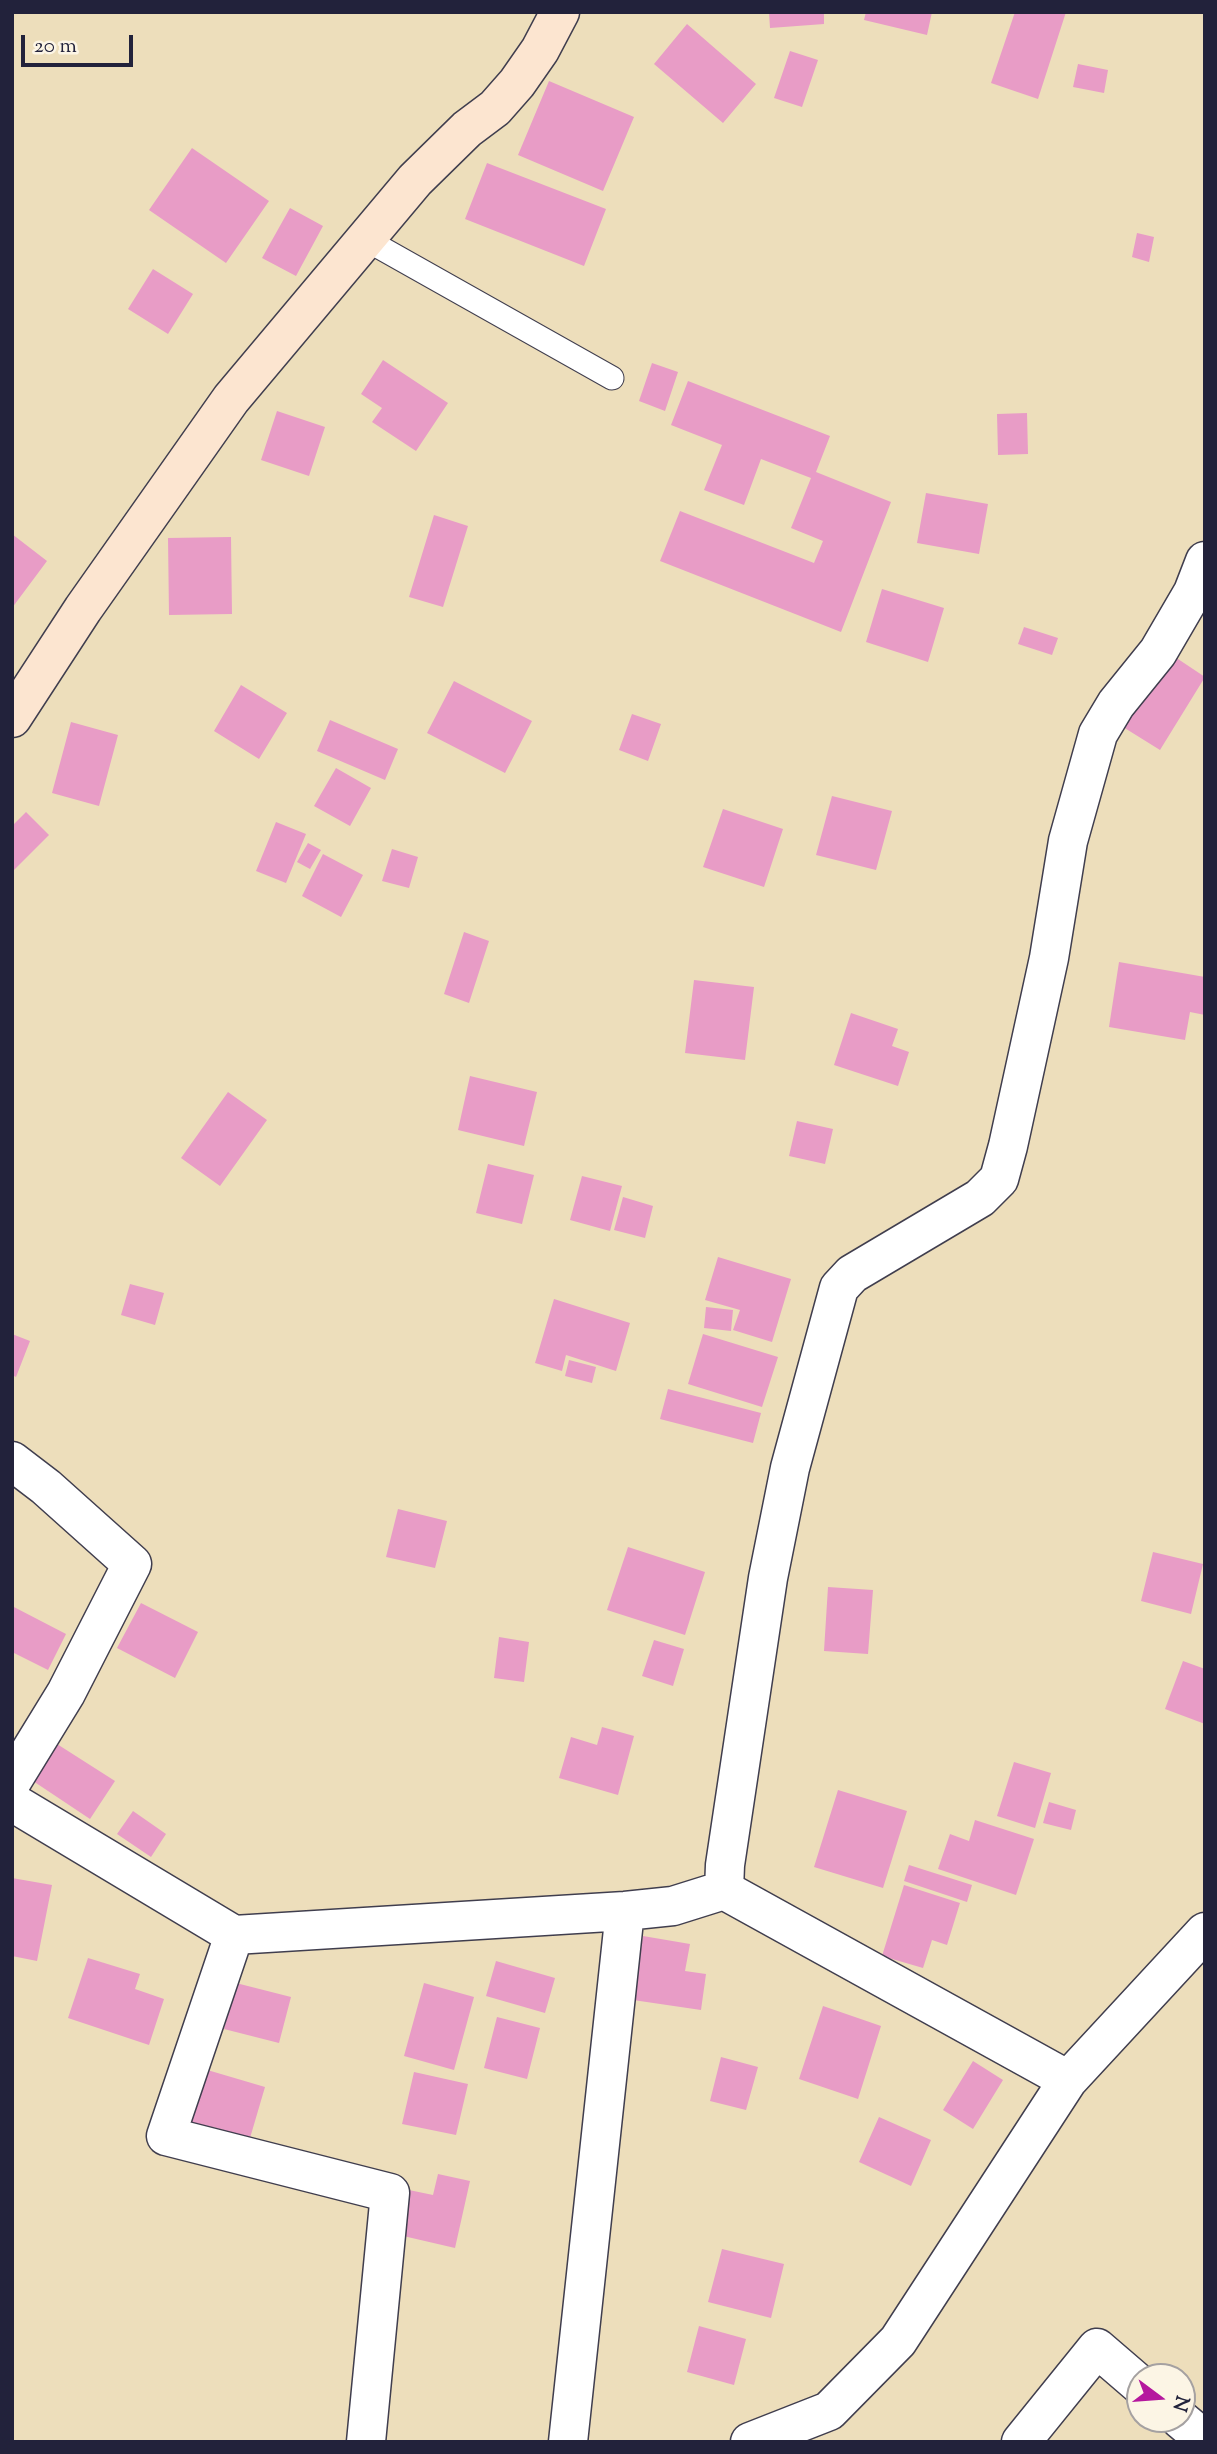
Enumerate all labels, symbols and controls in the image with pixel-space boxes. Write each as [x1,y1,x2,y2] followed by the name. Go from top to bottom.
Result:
[24,21,136,65] scale bar
[34,32,77,62] text: 20 m
[1126,2363,1196,2433] north arrow
[1165,2392,1195,2414] text: N

